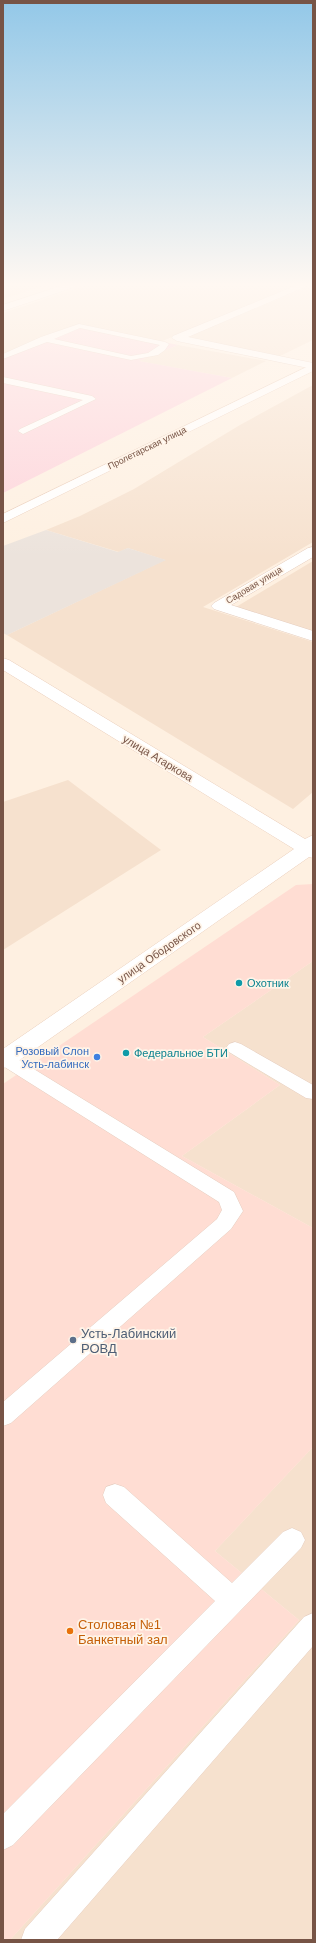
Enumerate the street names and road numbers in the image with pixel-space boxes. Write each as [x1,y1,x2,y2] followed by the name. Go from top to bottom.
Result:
[106,425,188,471] street label: Пролетарская улица
[224,564,284,606] street label: Садовая улица
[121,732,196,784] street label: улица Агаркова
[115,919,203,985] street label: улица Ободовского

